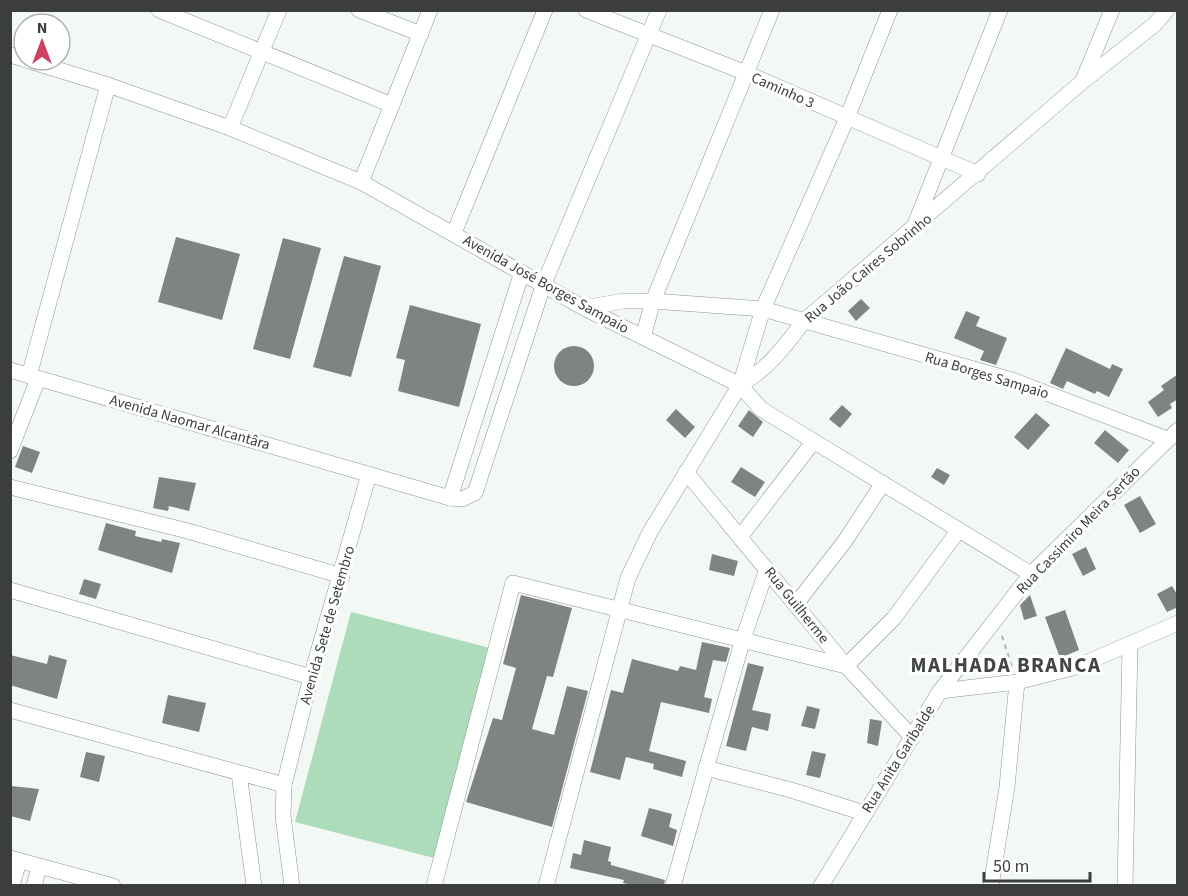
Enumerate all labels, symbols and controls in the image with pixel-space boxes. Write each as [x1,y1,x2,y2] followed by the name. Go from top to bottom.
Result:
[12,12,72,72] north arrow
[37,17,47,39] text: N
[748,67,818,114] street label: Caminho 3
[800,209,937,328] street label: Rua João Caires Sobrinho
[459,230,633,339] street label: Avenida José Borges Sampaio
[922,347,1052,404] street label: Rua Borges Sampaio
[107,390,273,455] street label: Avenida Naomar Alcantâra
[1012,462,1145,599] street label: Rua Cassimiro Meira Sertão
[295,543,360,707] street label: Avenida Sete de Setembro
[759,563,834,648] street label: Rua Guilherme
[910,650,1102,680] district label: MALHADA BRANCA
[857,701,940,817] street label: Rua Anita Garibalde
[984,845,1090,883] scale bar
[993,854,1029,879] text: 50 m

